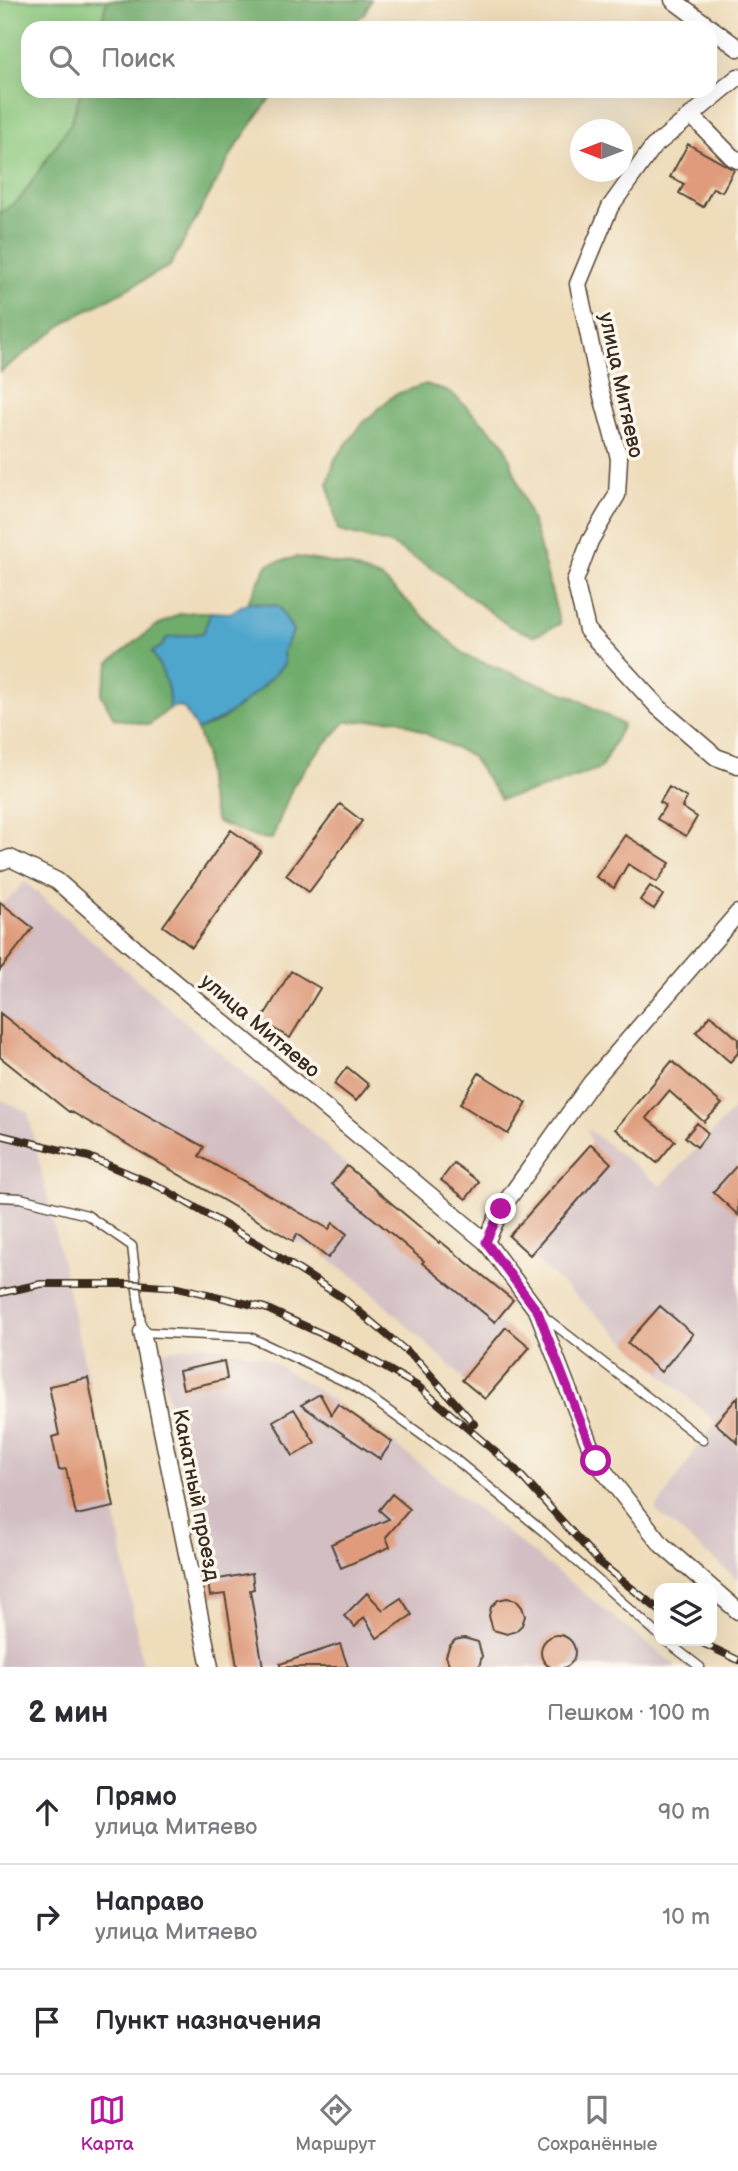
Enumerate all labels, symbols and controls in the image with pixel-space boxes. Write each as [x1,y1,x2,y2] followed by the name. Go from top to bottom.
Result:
[21,21,717,98] search box
[45,41,83,79] icon: search
[101,44,175,75] text: Поиск
[570,119,633,182] north arrow
[593,310,649,460] street label: улица Митяево
[195,969,325,1083] street label: улица Митяево
[485,1193,516,1224] route end
[167,1407,225,1583] street label: Канатный проезд
[580,1445,611,1476] route start
[654,1583,717,1646] map controls
[654,1583,717,1646] button: layers
[28,1695,108,1731] text: 2 мин
[547,1699,710,1727] text: Пешком · 100 m
[95,1782,177,1813] text: Прямо
[28,1793,66,1831] icon: ahead
[658,1798,710,1826] text: 90 m
[95,1813,257,1841] text: улица Митяево
[95,1887,204,1918] text: Направо
[28,1898,66,1936] icon: right
[662,1903,710,1931] text: 10 m
[95,1918,257,1946] text: улица Митяево
[28,2003,66,2041] icon: arrive
[95,2006,321,2037] text: Пункт назначения
[81,2091,134,2156] tab: Карта
[295,2091,376,2156] tab: Маршрут
[537,2091,657,2156] tab: Сохранённые

